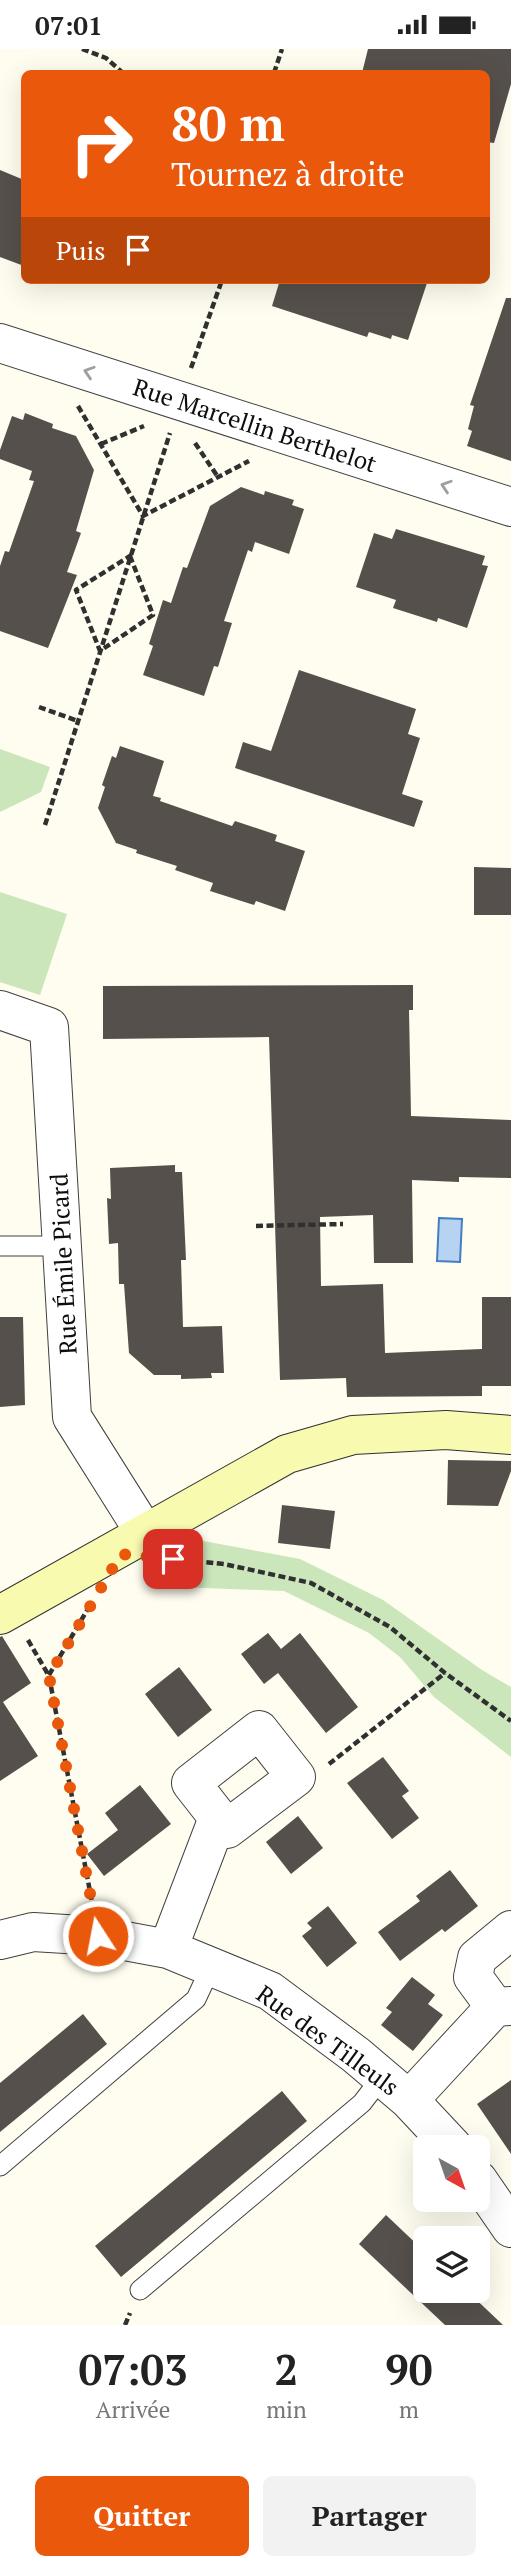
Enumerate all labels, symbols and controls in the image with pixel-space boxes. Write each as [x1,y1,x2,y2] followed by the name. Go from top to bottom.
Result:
[35,8,103,42] text: 07:01
[171,90,285,155] text: 80 m
[56,98,147,189] icon: right
[171,153,405,195] text: Tournez à droite
[119,231,157,269] icon: arrive
[56,233,105,267] text: Puis
[84,366,96,380] one-way arrow
[129,371,381,479] street label: Rue Marcellin Berthelot
[440,480,452,495] one-way arrow
[42,1173,84,1355] street label: Rue Émile Picard
[143,1529,203,1589] pin
[154,1540,192,1578] icon: arrive
[61,1899,135,1973] position arrow
[250,1978,406,2102] street label: Rue des Tilleuls
[413,2135,490,2212] north arrow
[413,2135,490,2303] map controls
[413,2226,490,2303] button: layers
[78,2341,188,2397] text: 07:03
[275,2341,298,2397] text: 2
[385,2341,433,2397] text: 90
[96,2394,170,2425] text: Arrivée
[266,2394,307,2425] text: min
[399,2394,419,2425] text: m
[35,2476,249,2556] button: Quitter
[263,2476,476,2556] button: Partager

